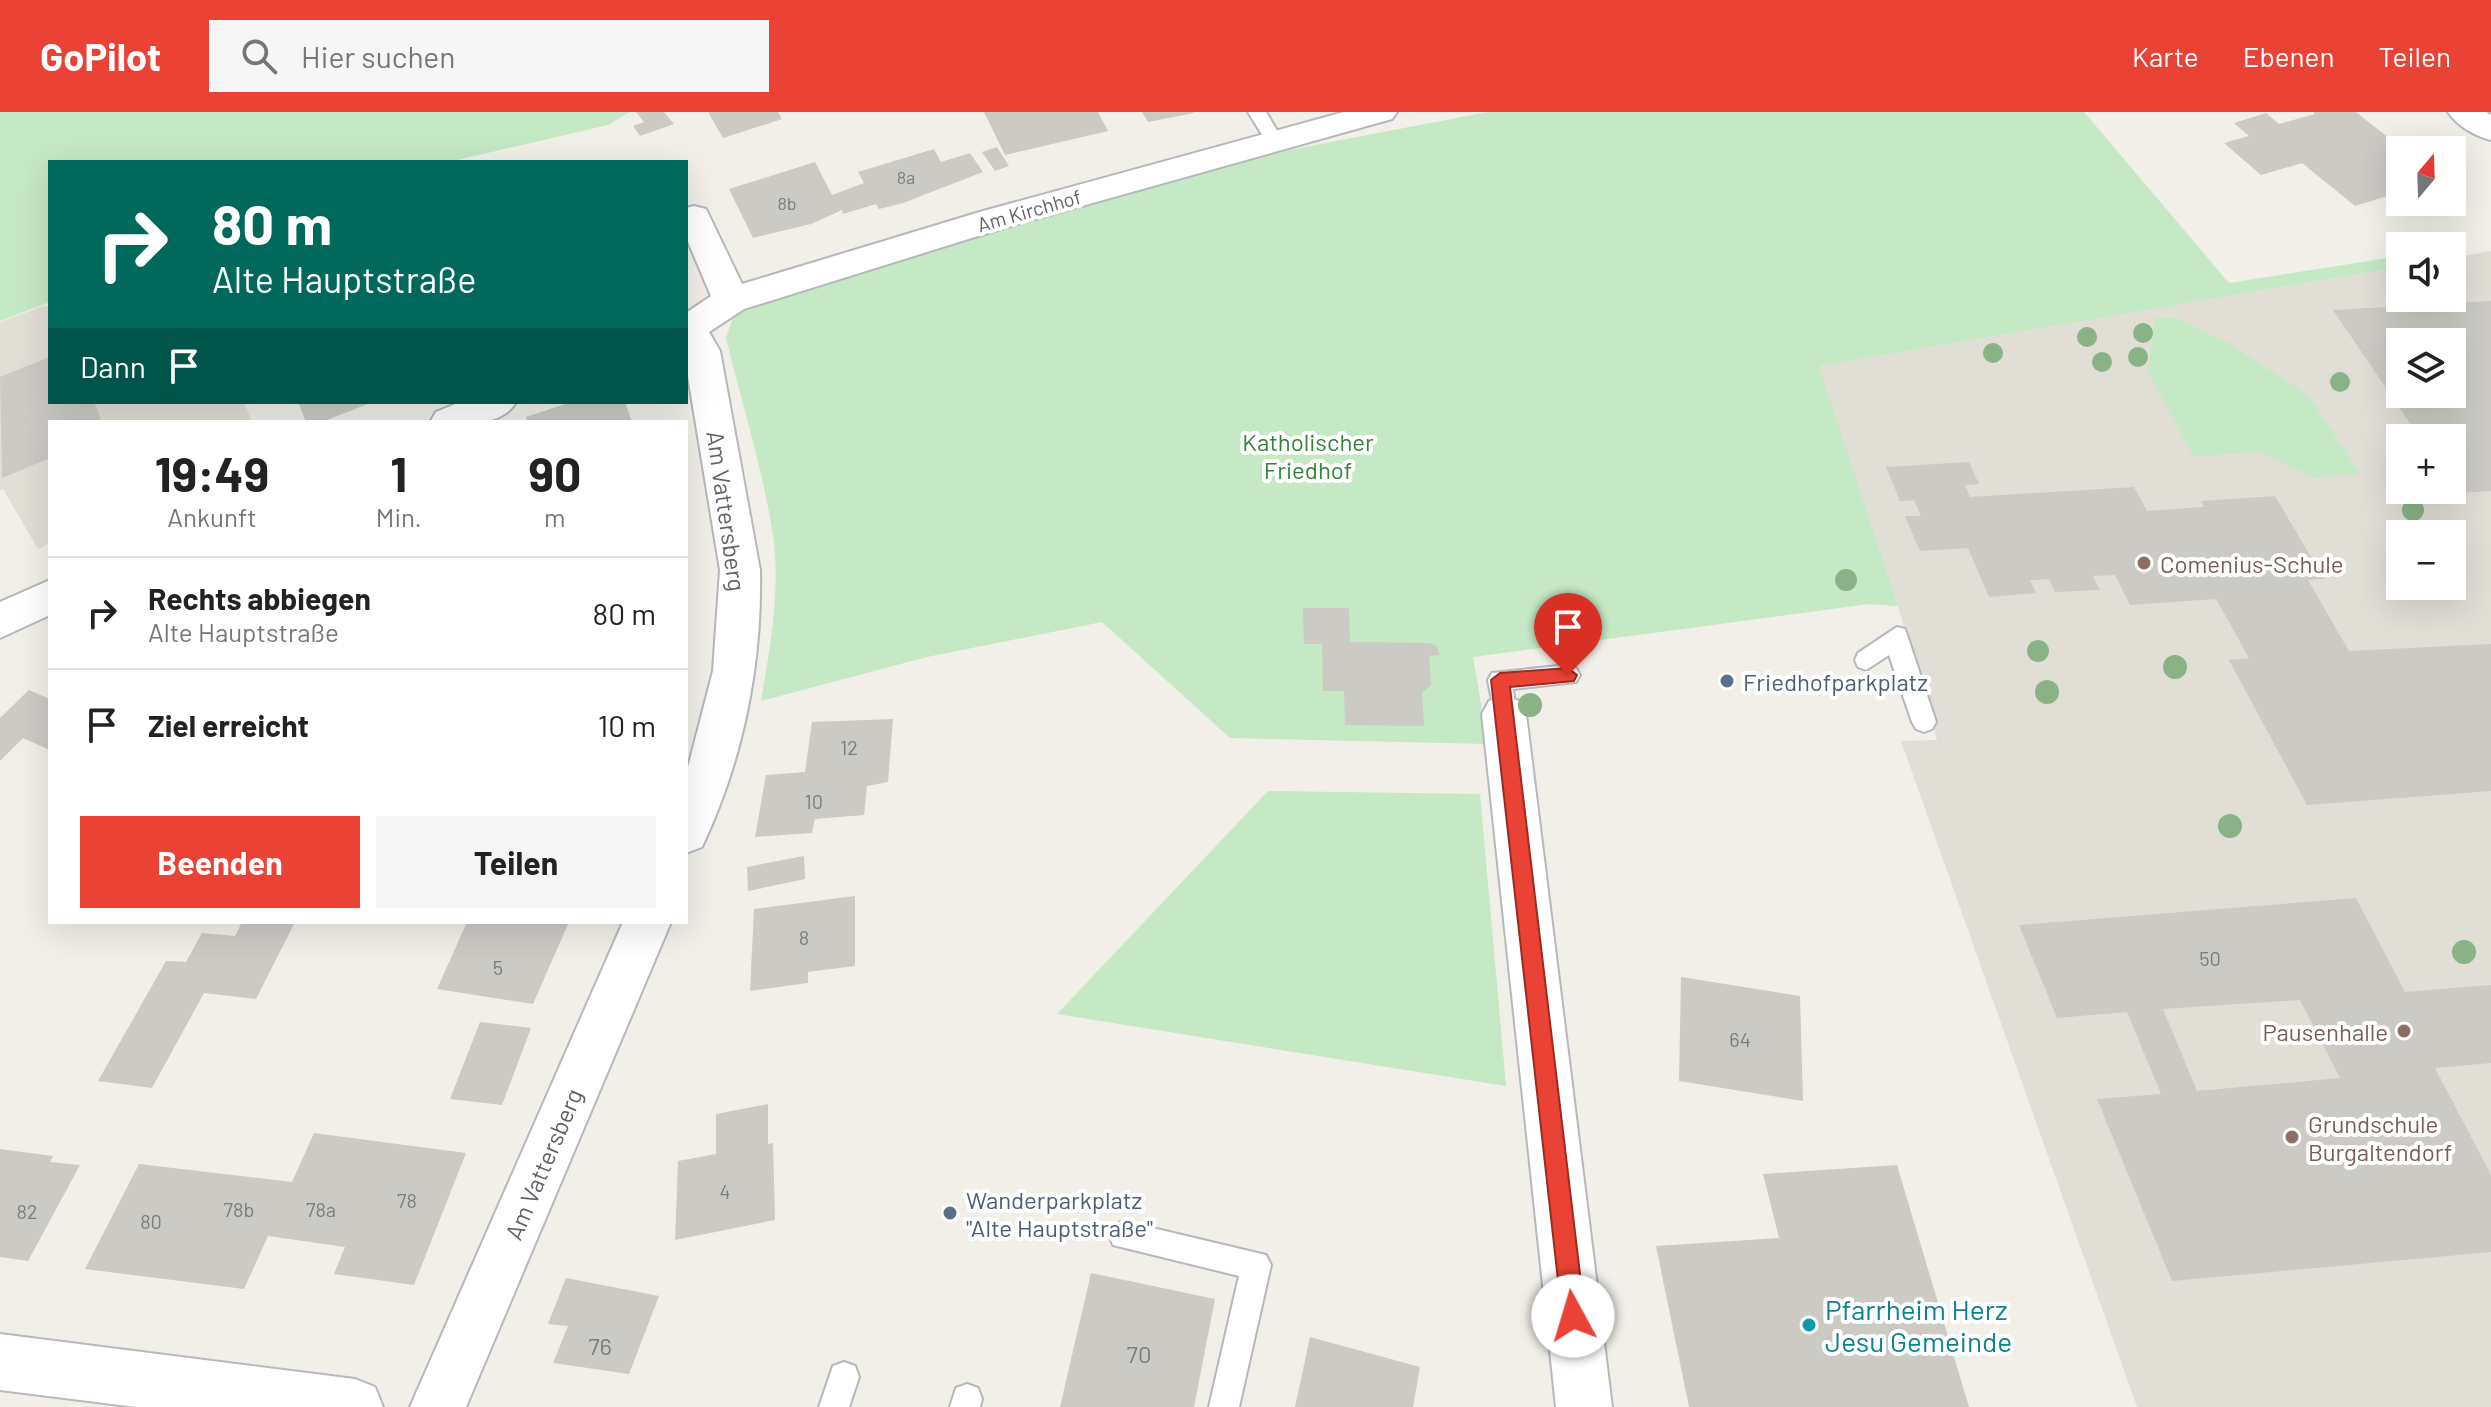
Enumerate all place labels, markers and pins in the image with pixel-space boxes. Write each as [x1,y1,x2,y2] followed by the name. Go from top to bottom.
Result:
[2160,549,2344,578] place label: Comenius-Schule
[2135,554,2153,572] marker: Comenius-Schule
[1534,593,1602,675] pin
[1743,667,1928,696] place label: Friedhofparkplatz
[1718,672,1736,690] marker: Friedhofparkplatz
[2262,1017,2388,1046] place label: Pausenhalle
[2395,1022,2413,1040] marker: Pausenhalle
[2308,1109,2452,1166] place label: Grundschule Burgaltendorf
[2283,1128,2301,1146] marker: Grundschule Burgaltendorf
[966,1185,1153,1242] place label: Wanderparkplatz "Alte Hauptstraße"
[941,1204,959,1222] marker: Wanderparkplatz "Alte Hauptstraße"
[1825,1292,2012,1358] place label: Pfarrheim Herz Jesu Gemeinde
[1800,1316,1818,1334] marker: Pfarrheim Herz Jesu Gemeinde

